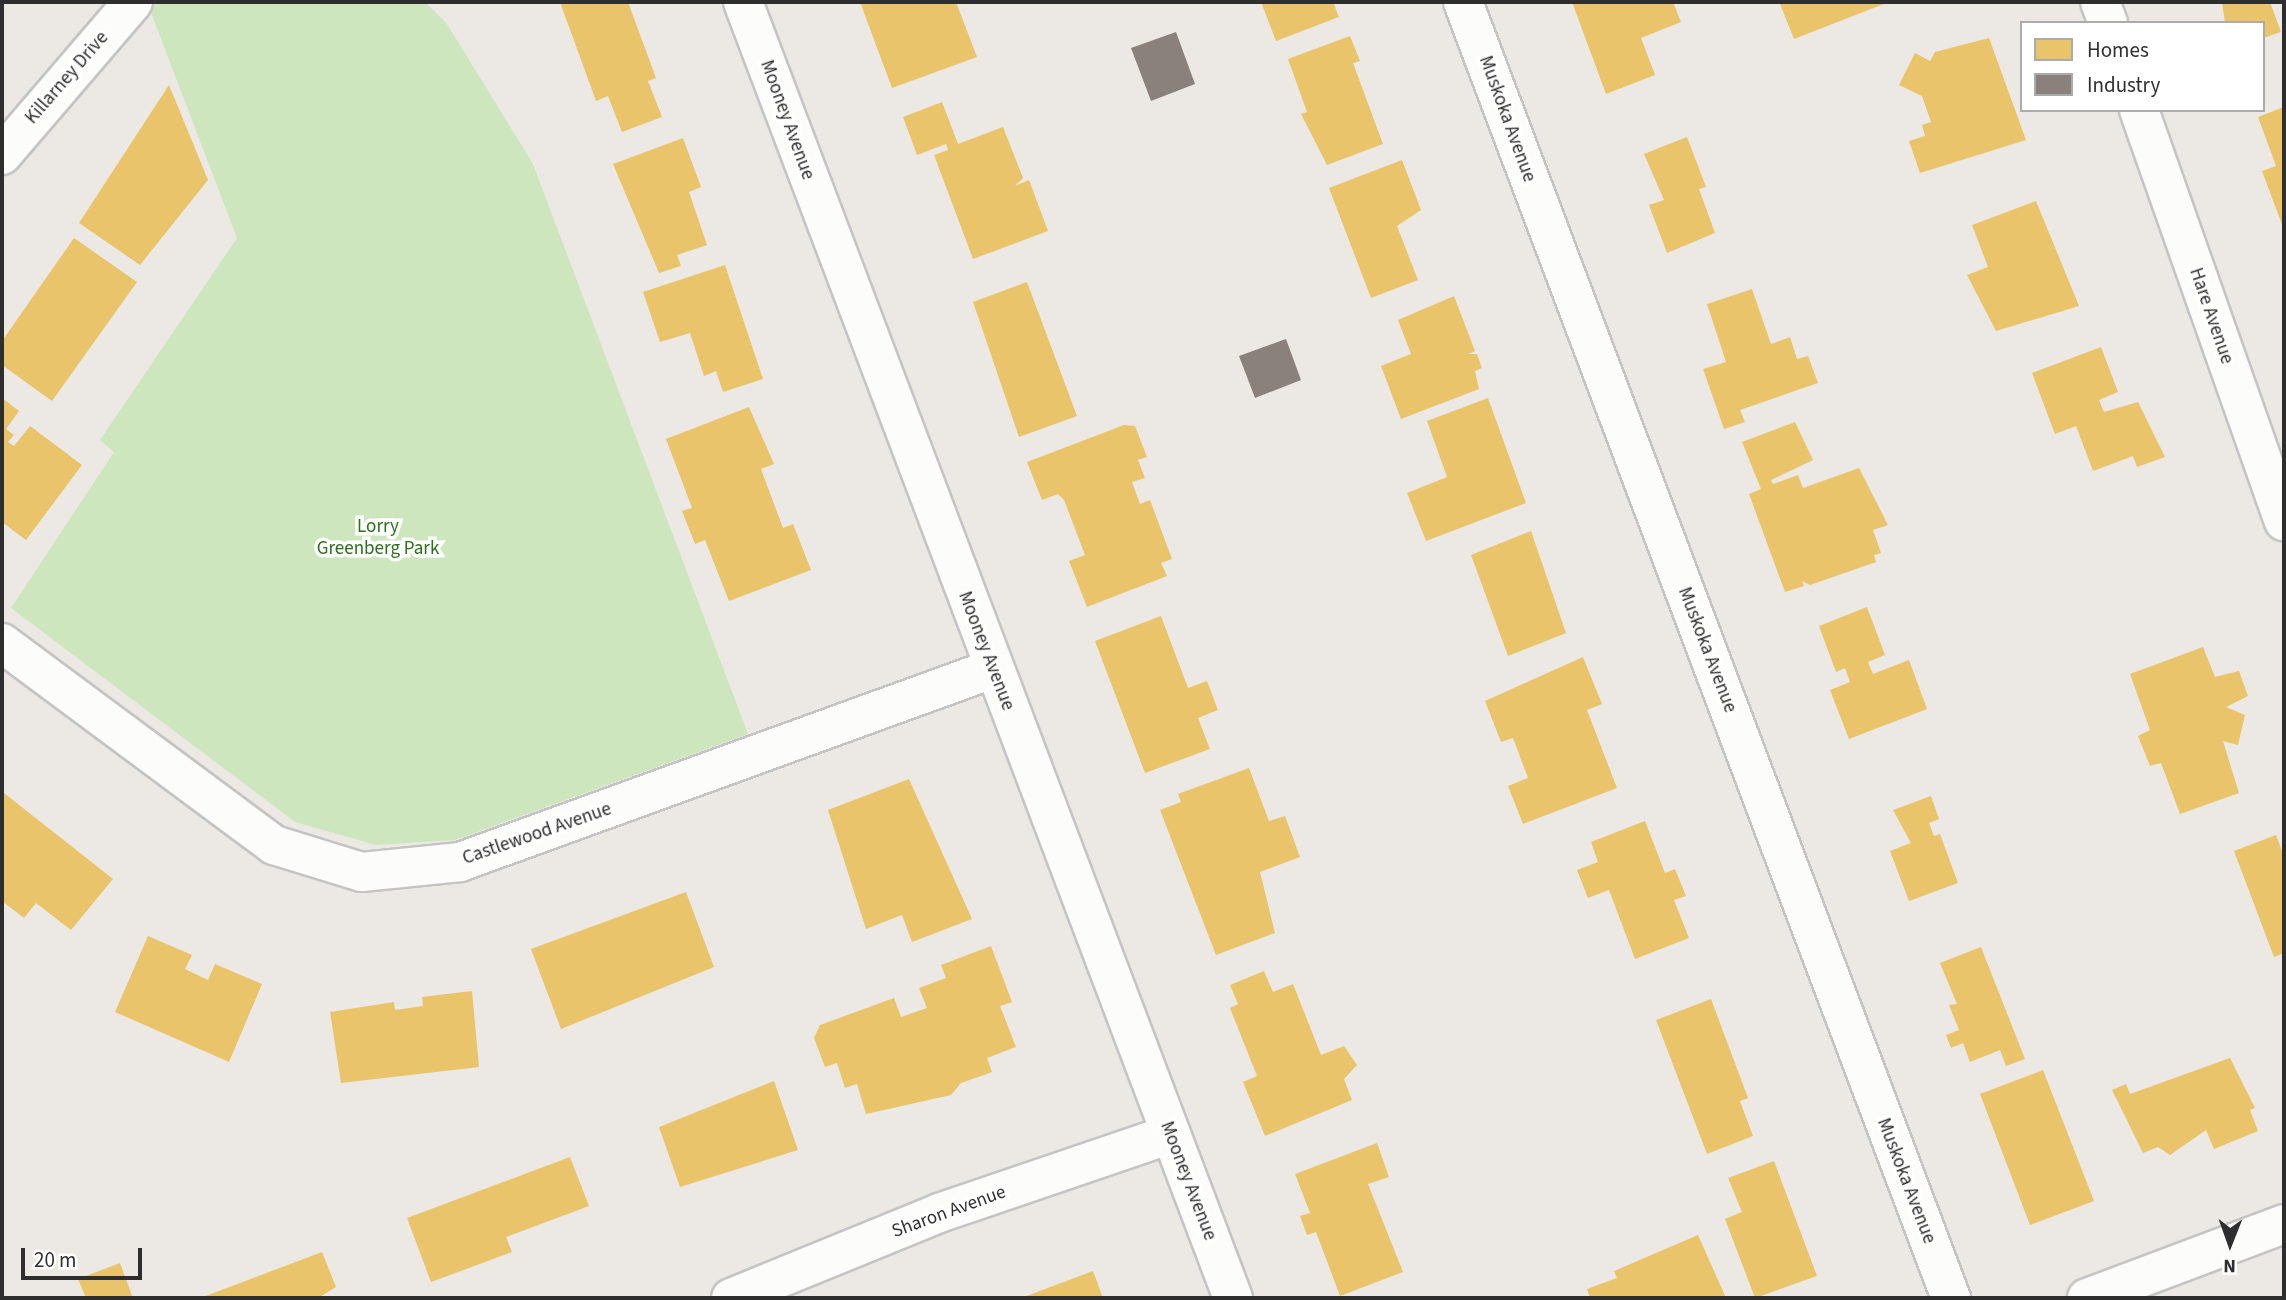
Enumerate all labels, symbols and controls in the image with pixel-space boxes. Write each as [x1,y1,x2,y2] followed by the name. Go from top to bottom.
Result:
[2020,21,2265,112] legend
[21,27,113,129] street label: Killarney Drive
[2087,35,2149,65] text: Homes
[1474,53,1540,185] street label: Muskoka Avenue
[755,57,819,183] street label: Mooney Avenue
[2087,70,2160,100] text: Industry
[2184,265,2238,367] street label: Hare Avenue
[317,516,439,560] park label: Lorry Greenberg Park
[1673,584,1741,716] street label: Muskoka Avenue
[953,588,1019,714] street label: Mooney Avenue
[460,798,614,870] street label: Castlewood Avenue
[1872,1115,1940,1247] street label: Muskoka Avenue
[1155,1118,1221,1244] street label: Mooney Avenue
[889,1181,1009,1243] street label: Sharon Avenue
[2195,1209,2265,1279] north arrow
[24,1234,145,1278] scale bar
[34,1245,76,1275] text: 20 m
[2223,1252,2236,1279] text: N

